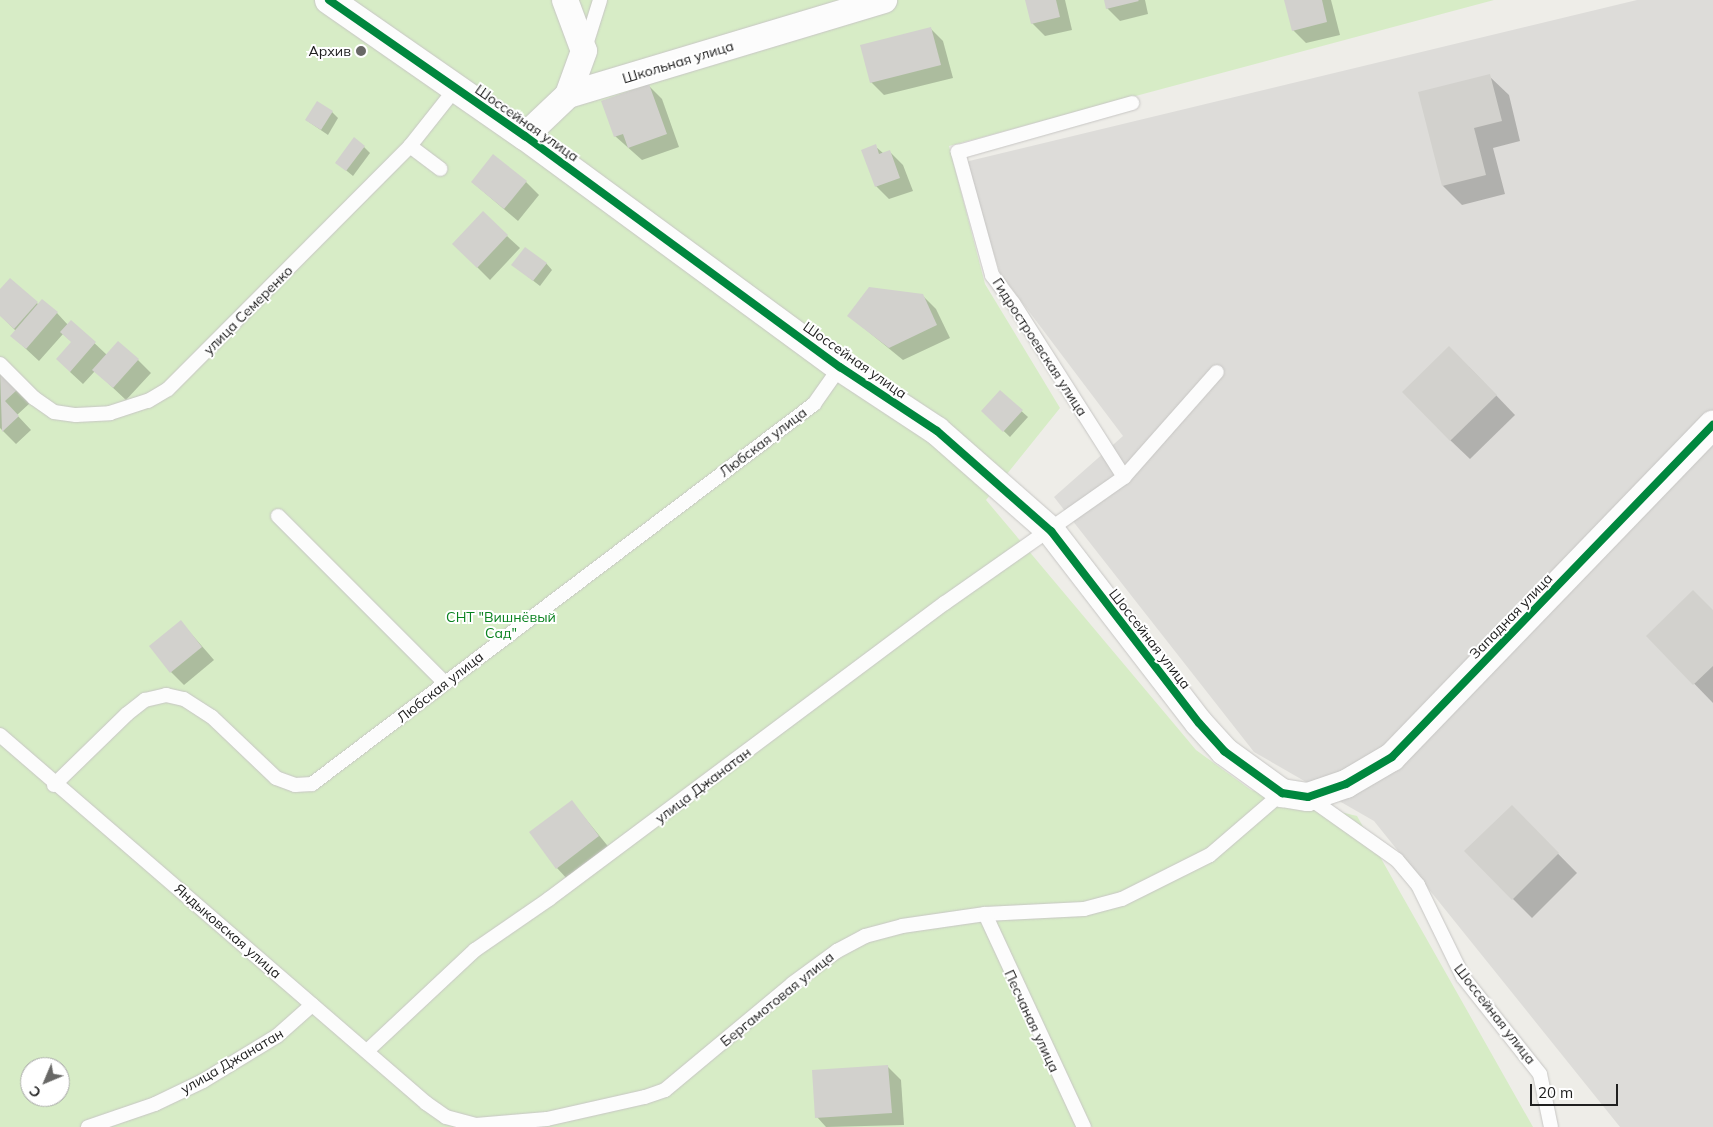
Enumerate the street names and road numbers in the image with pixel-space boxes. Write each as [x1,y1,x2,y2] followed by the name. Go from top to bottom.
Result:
[620,37,736,87] street label: Школьная улица
[472,81,582,165] street label: Шоссейная улица
[200,262,296,358] street label: улица Семеренко
[989,275,1091,419] street label: Гидростроевская улица
[800,318,910,402] street label: Шоссейная улица
[716,404,810,480] street label: Любская улица
[1466,570,1556,662] street label: Западная улица
[1106,586,1194,692] street label: Шоссейная улица
[393,648,487,726] street label: Любская улица
[652,743,754,827] street label: улица Джанатан
[171,880,285,982] street label: Яндыковская улица
[717,948,837,1050] street label: Бергамотовая улица
[1451,961,1539,1067] street label: Шоссейная улица
[1001,967,1063,1075] street label: Песчаная улица
[178,1025,286,1097] street label: улица Джанатан

